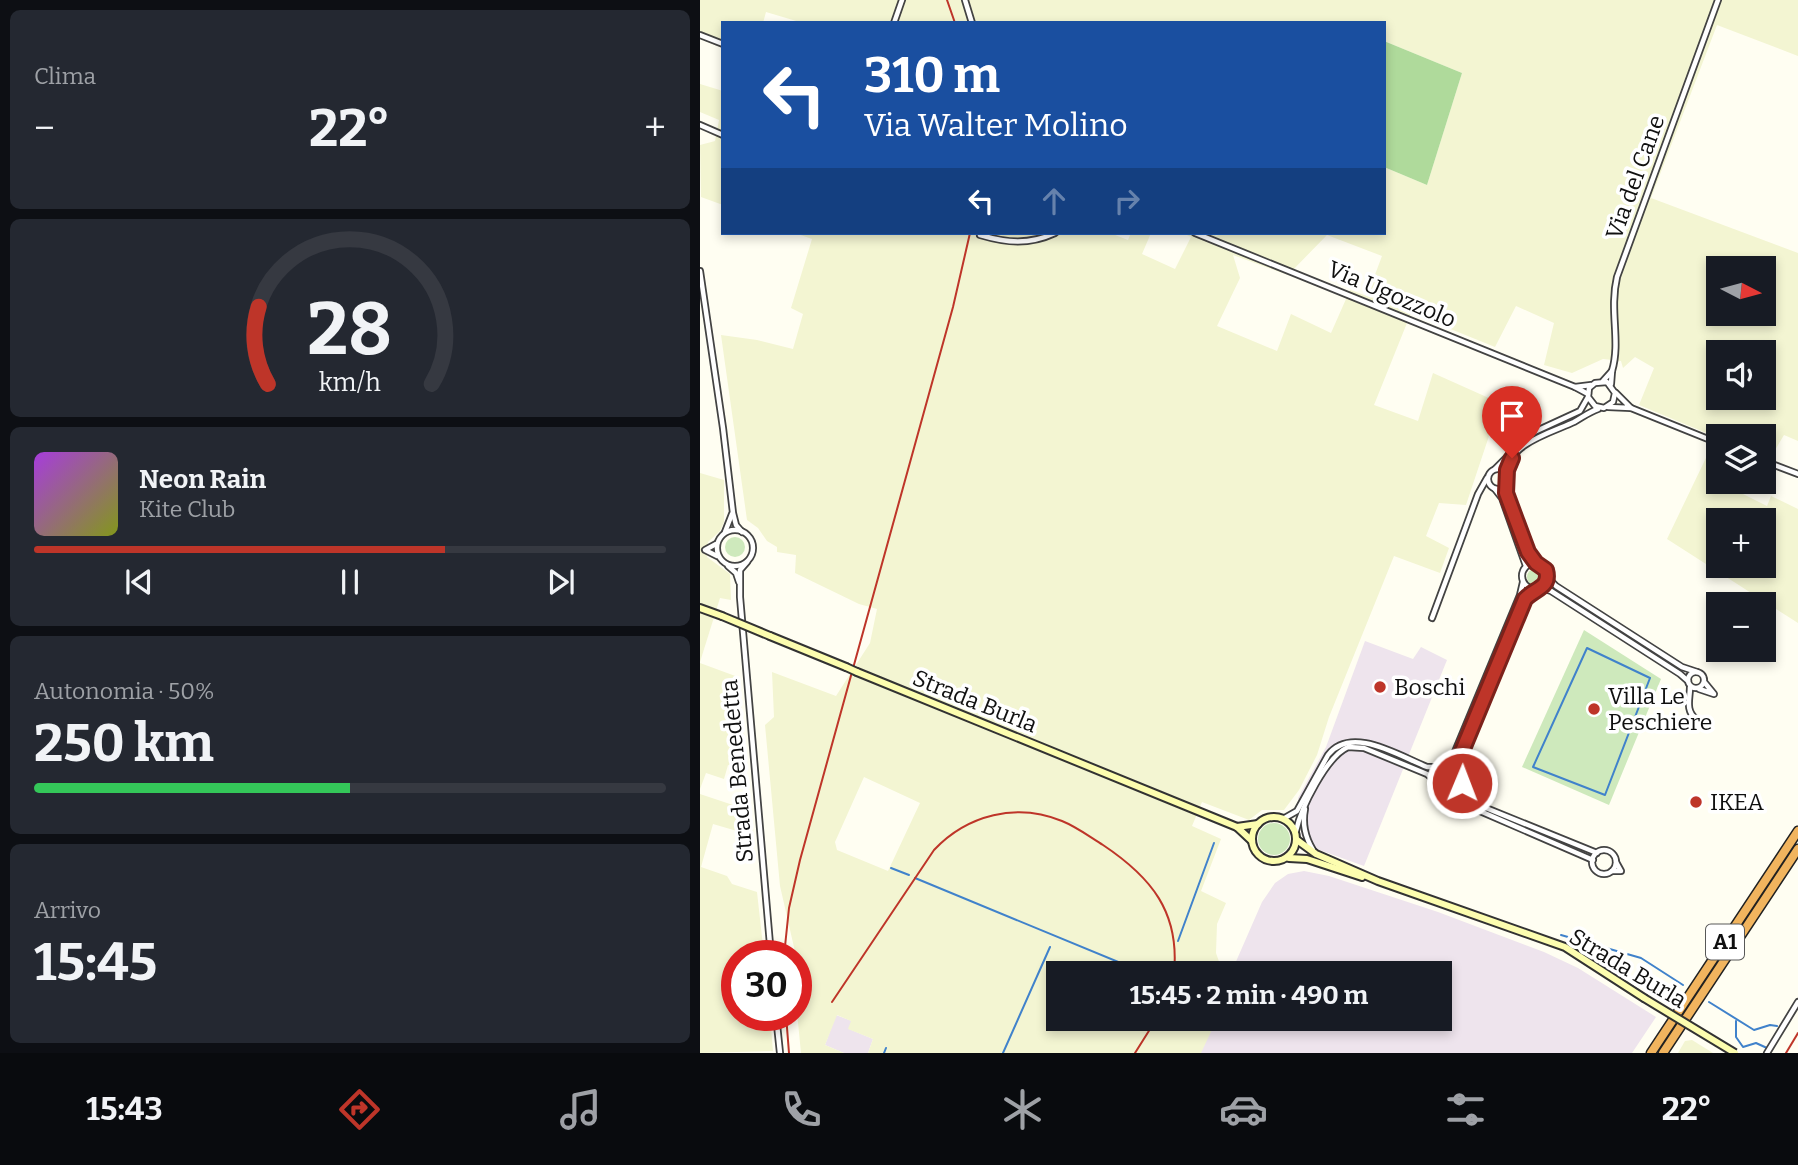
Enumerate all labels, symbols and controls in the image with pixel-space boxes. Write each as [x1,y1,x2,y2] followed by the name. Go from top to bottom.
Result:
[864,46,1000,105] text: 310 m
[749,49,840,140] icon: left
[34,62,96,90] text: Clima
[309,97,390,160] text: 22°
[34,105,55,151] text: −
[644,105,666,151] text: +
[864,106,1128,144] text: Via Walter Molino
[1600,111,1670,243] street label: Via del Cane
[962,182,1000,220] icon: left
[1035,182,1073,220] icon: ahead
[1108,182,1146,220] icon: right
[1324,254,1460,334] street label: Via Ugozzolo
[1706,256,1776,326] north arrow
[1706,256,1776,662] map controls
[308,286,392,373] text: 28
[1706,340,1776,410] button: sound
[319,368,381,398] text: km/h
[1482,386,1542,458] pin
[1493,397,1531,435] icon: arrive
[1706,424,1776,494] button: layers
[139,464,266,495] text: Neon Rain
[139,495,235,523] text: Kite Club
[1706,508,1776,578] button: +
[120,563,158,601] icon: previous
[331,563,369,601] icon: pause
[542,563,580,601] icon: next
[1706,592,1776,662] button: −
[909,663,1042,739] street label: Strada Burla
[1394,673,1465,701] place label: Boschi
[34,677,215,705] text: Autonomia · 50%
[715,678,759,864] street label: Strada Benedetta
[1372,679,1388,695] marker: Boschi
[1608,682,1712,736] place label: Villa Le Peschiere
[1586,701,1602,717] marker: Villa Le Peschiere
[34,712,214,775] text: 250 km
[1425,746,1499,820] position arrow
[1710,788,1765,816] place label: IKEA
[1688,794,1704,810] marker: IKEA
[34,896,101,924] text: Arrivo
[1564,922,1692,1014] street label: Strada Burla
[1706,925,1744,960] road number: A1
[34,931,157,994] text: 15:45
[721,940,812,1031] speed limit sign: 30
[1130,980,1368,1011] text: 15:45 · 2 min · 490 m
[335,1085,384,1134] icon: directions
[556,1085,605,1134] icon: music
[777,1085,826,1134] icon: phone
[998,1085,1047,1134] icon: climate
[1219,1085,1268,1134] icon: car
[1441,1085,1490,1134] icon: filters
[86,1090,163,1128] text: 15:43
[1662,1090,1712,1128] text: 22°

